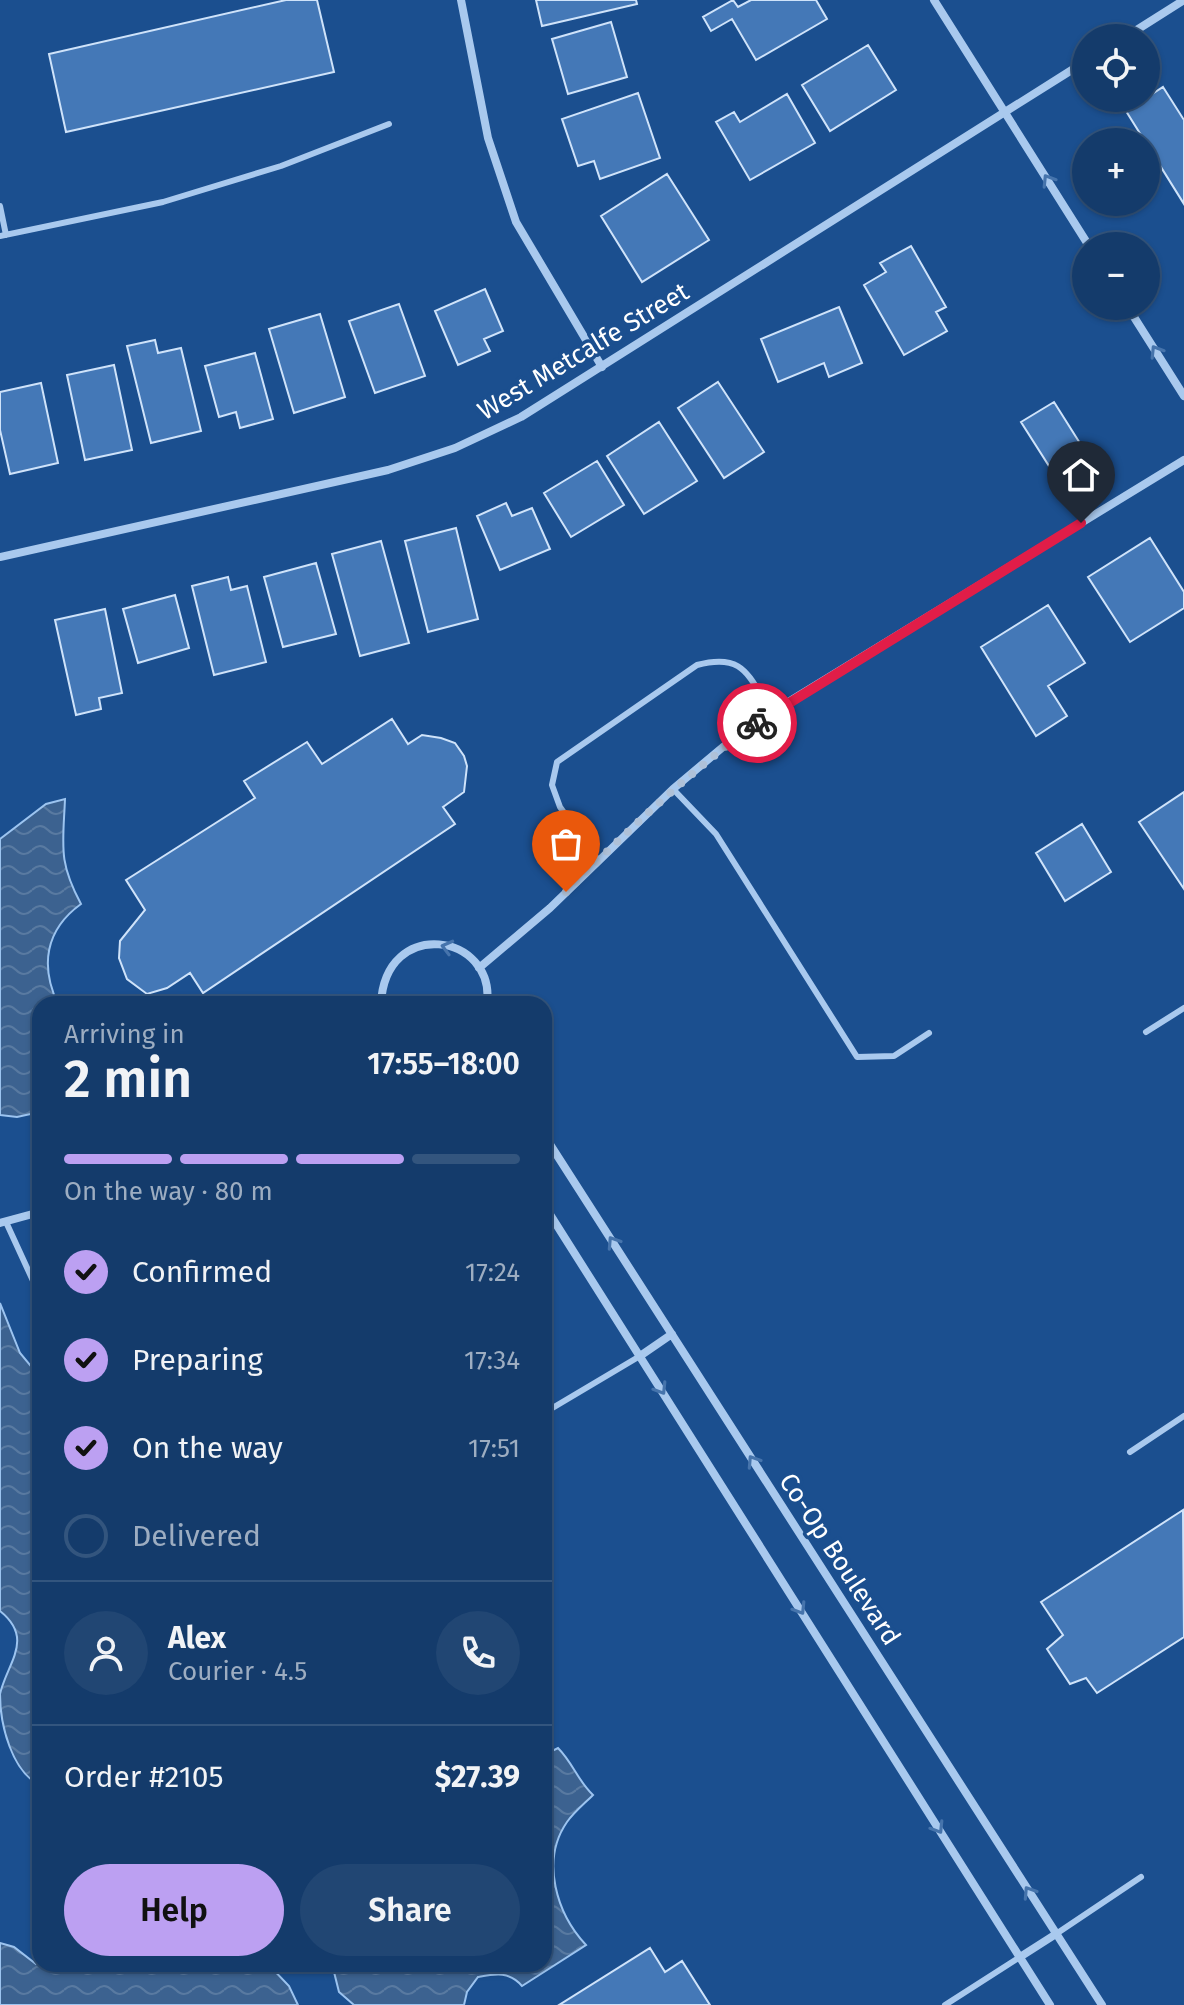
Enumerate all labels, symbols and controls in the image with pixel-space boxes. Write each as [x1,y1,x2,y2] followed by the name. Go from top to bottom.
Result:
[1072,24,1160,320] map controls
[1072,24,1160,112] button: locate
[1072,128,1160,216] button: +
[1042,174,1057,189] one-way arrow
[1072,232,1160,320] button: −
[472,276,695,427] street label: West Metcalfe Street
[1150,345,1165,360] one-way arrow
[1047,441,1115,523] pin
[1059,453,1103,497] icon: home
[717,683,797,763] courier
[735,701,779,745] icon: bike
[532,810,600,892] pin
[544,822,588,866] icon: bag
[440,940,454,957] one-way arrow
[64,1019,185,1050] text: Arriving in
[367,1046,520,1082] text: 17:55–18:00
[64,1048,192,1111] text: 2 min
[64,1176,273,1207] text: On the way · 80 m
[607,1236,622,1251] one-way arrow
[64,1250,108,1294] icon: check
[132,1254,272,1290] text: Confirmed
[465,1257,520,1288] text: 17:24
[64,1338,108,1382] icon: check
[132,1342,263,1378] text: Preparing
[464,1345,520,1376] text: 17:34
[651,1380,666,1395] one-way arrow
[64,1426,108,1470] icon: check
[132,1430,283,1466] text: On the way
[468,1433,520,1464] text: 17:51
[748,1455,763,1470] one-way arrow
[772,1467,907,1651] street label: Co-Op Boulevard
[132,1518,261,1554] text: Delivered
[790,1600,805,1614] one-way arrow
[64,1611,148,1695] button: person
[436,1611,520,1695] button: phone
[168,1620,226,1656] text: Alex
[168,1656,307,1687] text: Courier · 4.5
[64,1759,223,1795] text: Order #2105
[435,1759,520,1795] text: $27.39
[929,1820,944,1834] one-way arrow
[64,1864,284,1956] button: Help
[300,1864,520,1956] button: Share
[1024,1886,1039,1901] one-way arrow

